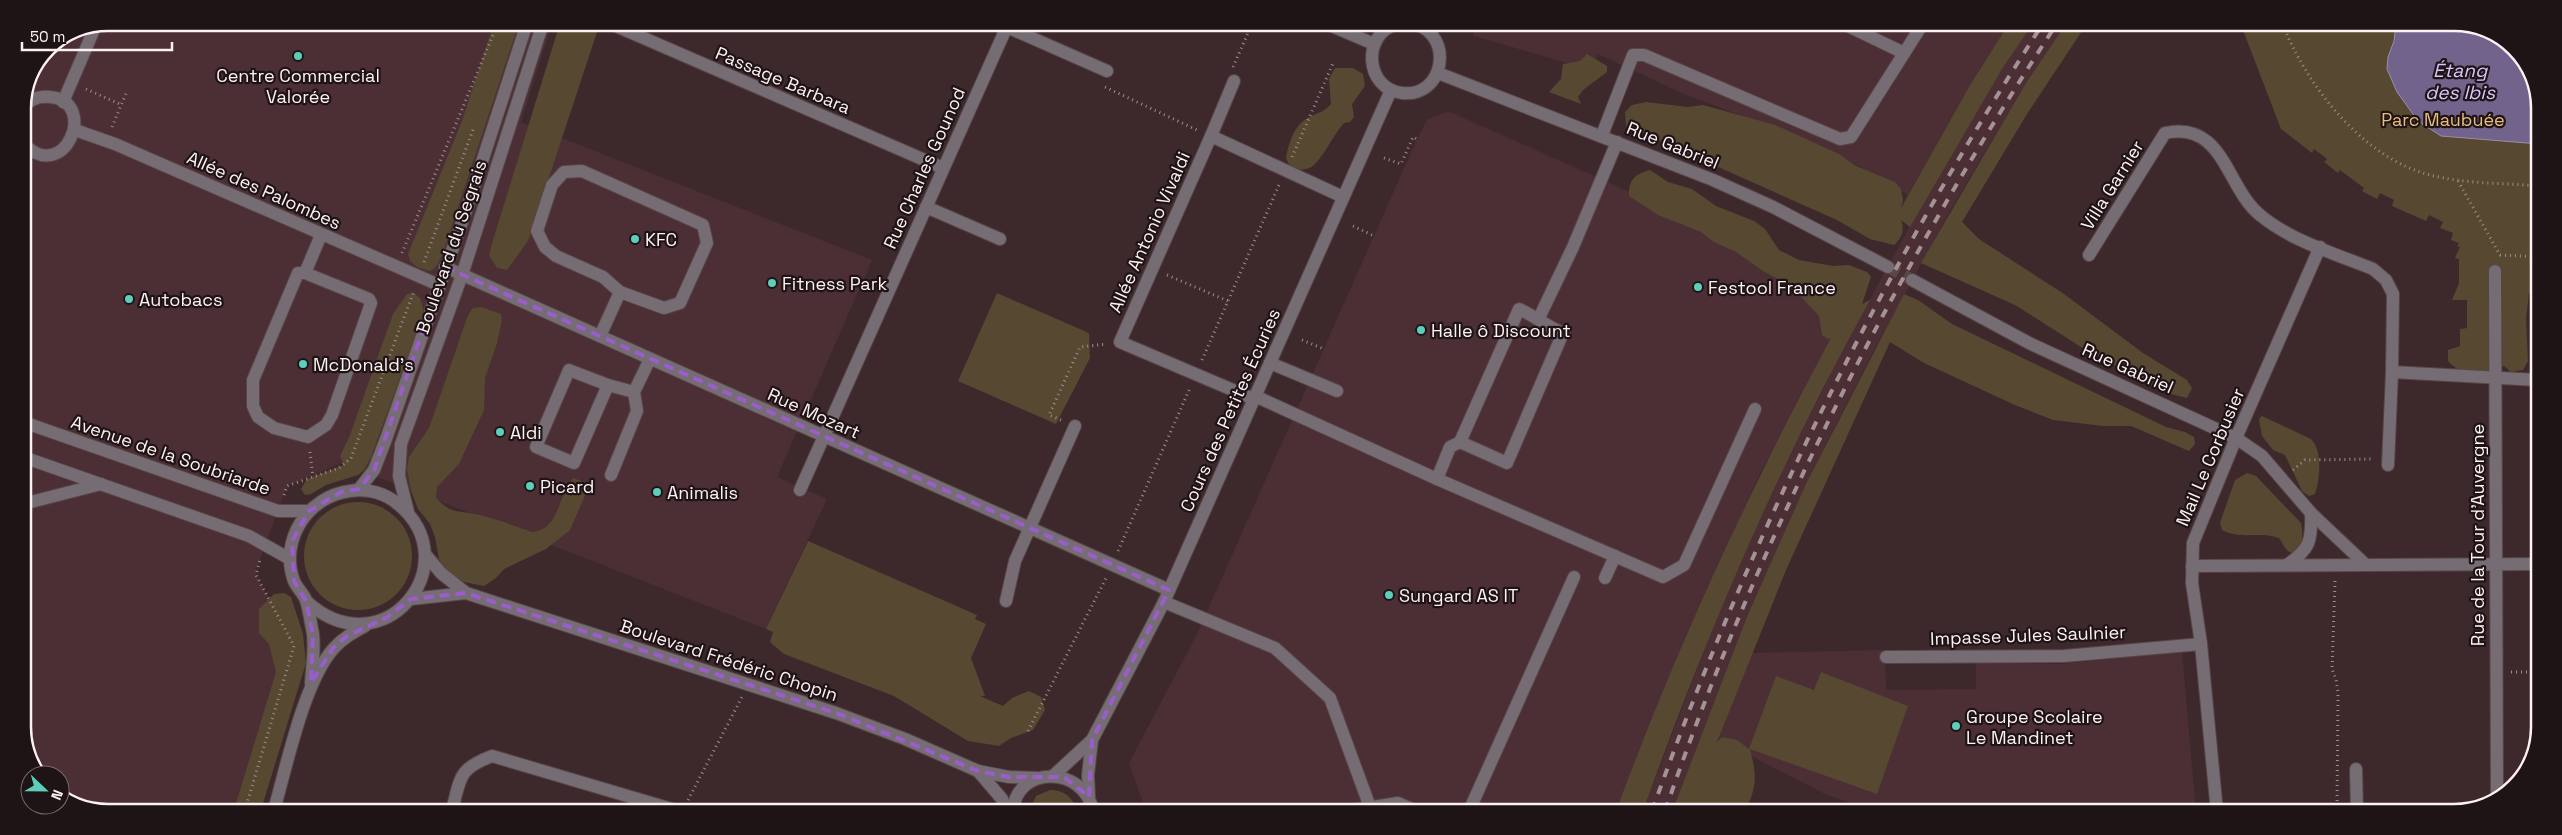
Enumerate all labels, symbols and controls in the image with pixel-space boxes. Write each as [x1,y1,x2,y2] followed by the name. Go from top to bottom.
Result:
[22,20,172,52] scale bar
[30,27,65,46] text: 50 m
[712,41,854,119] street label: Passage Barbara
[292,50,304,62] marker: Centre Commercial Valorée
[2425,58,2496,105] water label: Étang des Ibis
[216,64,380,108] place label: Centre Commercial Valorée
[878,84,970,252] street label: Rue Charles Gounod
[2381,108,2505,131] park label: Parc Maubuée
[1623,116,1723,174] street label: Rue Gabriel
[2075,136,2149,234] street label: Villa Garnier
[183,146,345,234] street label: Allée des Palombes
[1103,148,1195,316] street label: Allée Antonio Vivaldi
[410,157,492,337] street label: Boulevard du Segrais
[645,228,677,251] place label: KFC
[629,233,641,245] marker: KFC
[782,272,887,295] place label: Fitness Park
[1708,276,1836,299] place label: Festool France
[766,277,778,289] marker: Fitness Park
[1692,281,1704,293] marker: Festool France
[139,288,222,311] place label: Autobacs
[123,293,135,305] marker: Autobacs
[1175,305,1285,515] street label: Cours des Petites Écuries
[1431,319,1571,342] place label: Halle ô Discount
[1415,324,1427,336] marker: Halle ô Discount
[2079,338,2177,398] street label: Rue Gabriel
[313,353,414,376] place label: McDonald's
[297,358,309,370] marker: McDonald's
[764,382,864,444] street label: Rue Mozart
[2171,384,2250,530] street label: Mail Le Corbusier
[68,410,274,500] street label: Avenue de la Soubriarde
[510,421,542,444] place label: Aldi
[2466,424,2489,646] street label: Rue de la Tour d'Auvergne
[494,426,506,438] marker: Aldi
[540,475,594,498] place label: Picard
[524,480,536,492] marker: Picard
[667,481,738,504] place label: Animalis
[651,486,663,498] marker: Animalis
[1399,584,1519,607] place label: Sungard AS IT
[1383,589,1395,601] marker: Sungard AS IT
[617,614,841,706] street label: Boulevard Frédéric Chopin
[1930,620,2126,650] street label: Impasse Jules Saulnier
[1966,705,2103,749] place label: Groupe Scolaire Le Mandinet
[1950,720,1962,732] marker: Groupe Scolaire Le Mandinet
[20,765,70,815] north arrow
[47,787,67,803] text: N

